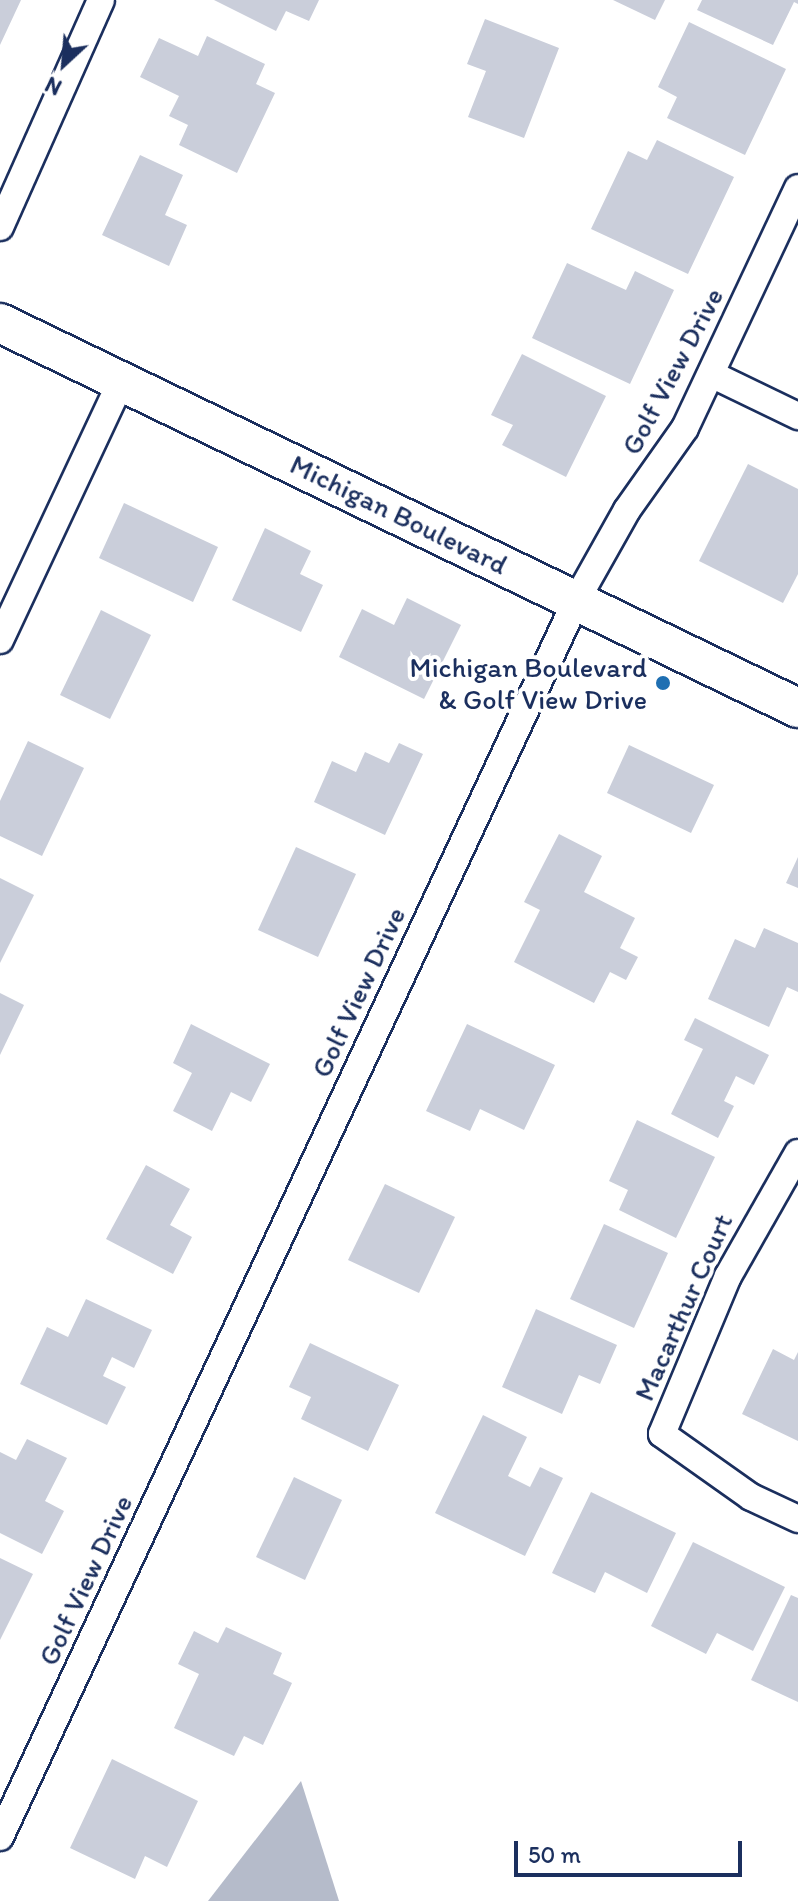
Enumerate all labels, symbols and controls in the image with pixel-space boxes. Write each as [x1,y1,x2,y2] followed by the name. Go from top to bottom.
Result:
[24,24,104,104] north arrow
[41,71,66,101] text: N
[614,282,730,460] street label: Golf View Drive
[285,447,513,581] street label: Michigan Boulevard
[409,650,647,716] place label: Michigan Boulevard & Golf View Drive
[654,674,672,692] marker: Michigan Boulevard & Golf View Drive
[304,902,412,1082] street label: Golf View Drive
[627,1208,739,1406] street label: Macarthur Court
[31,1490,139,1670] street label: Golf View Drive
[518,1825,746,1875] scale bar
[528,1840,581,1869] text: 50 m

